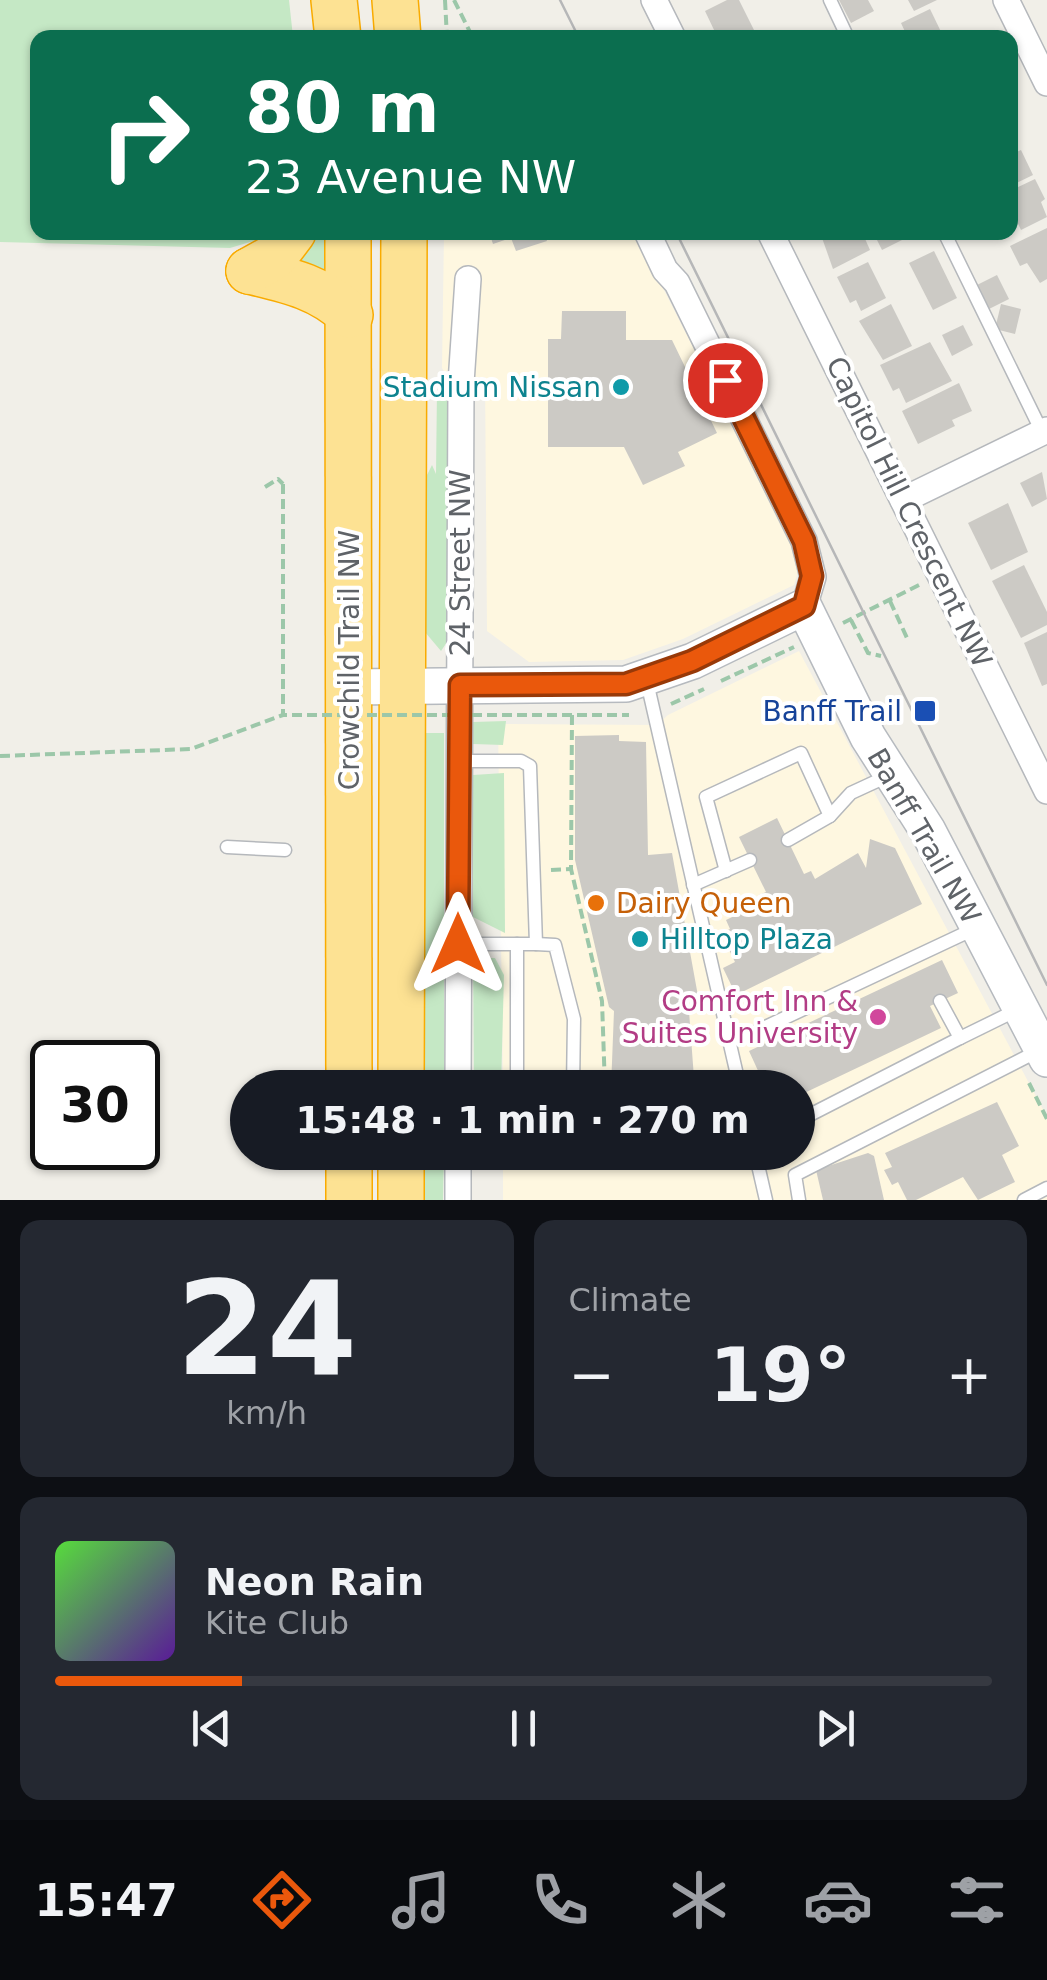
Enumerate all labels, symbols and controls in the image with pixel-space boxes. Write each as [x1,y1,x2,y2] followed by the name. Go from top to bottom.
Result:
[245,67,440,149] text: 80 m
[80,70,210,200] icon: right
[245,151,576,204] text: 23 Avenue NW
[683,338,768,423] pin
[819,351,999,673] street label: Capitol Hill Crescent NW
[698,353,753,408] icon: arrive
[383,371,601,404] place label: Stadium Nissan
[610,376,632,398] marker: Stadium Nissan
[444,469,477,657] street label: 24 Street NW
[333,530,366,790] street label: Crowchild Trail NW
[762,695,902,728] place label: Banff Trail
[912,698,938,724] marker: Banff Trail
[860,742,988,930] street label: Banff Trail NW
[616,887,791,920] place label: Dairy Queen
[406,892,510,996] position arrow
[585,892,607,914] marker: Dairy Queen
[660,923,833,956] place label: Hilltop Plaza
[629,928,651,950] marker: Hilltop Plaza
[622,985,858,1050] place label: Comfort Inn & Suites University
[867,1006,889,1028] marker: Comfort Inn & Suites University
[30,1040,160,1170] speed limit sign: 30
[295,1098,750,1142] text: 15:48 · 1 min · 270 m
[176,1253,357,1405] text: 24
[569,1281,692,1319] text: Climate
[709,1331,851,1419] text: 19°
[569,1343,615,1407] text: −
[946,1343,992,1407] text: +
[226,1394,307,1432] text: km/h
[205,1560,424,1604] text: Neon Rain
[205,1604,349,1642] text: Kite Club
[184,1701,239,1756] icon: previous
[496,1701,551,1756] icon: pause
[808,1701,863,1756] icon: next
[247,1865,317,1935] icon: directions
[386,1865,456,1935] icon: music
[525,1865,595,1935] icon: phone
[664,1865,734,1935] icon: climate
[803,1865,873,1935] icon: car
[942,1865,1012,1935] icon: filters
[35,1874,178,1927] text: 15:47

